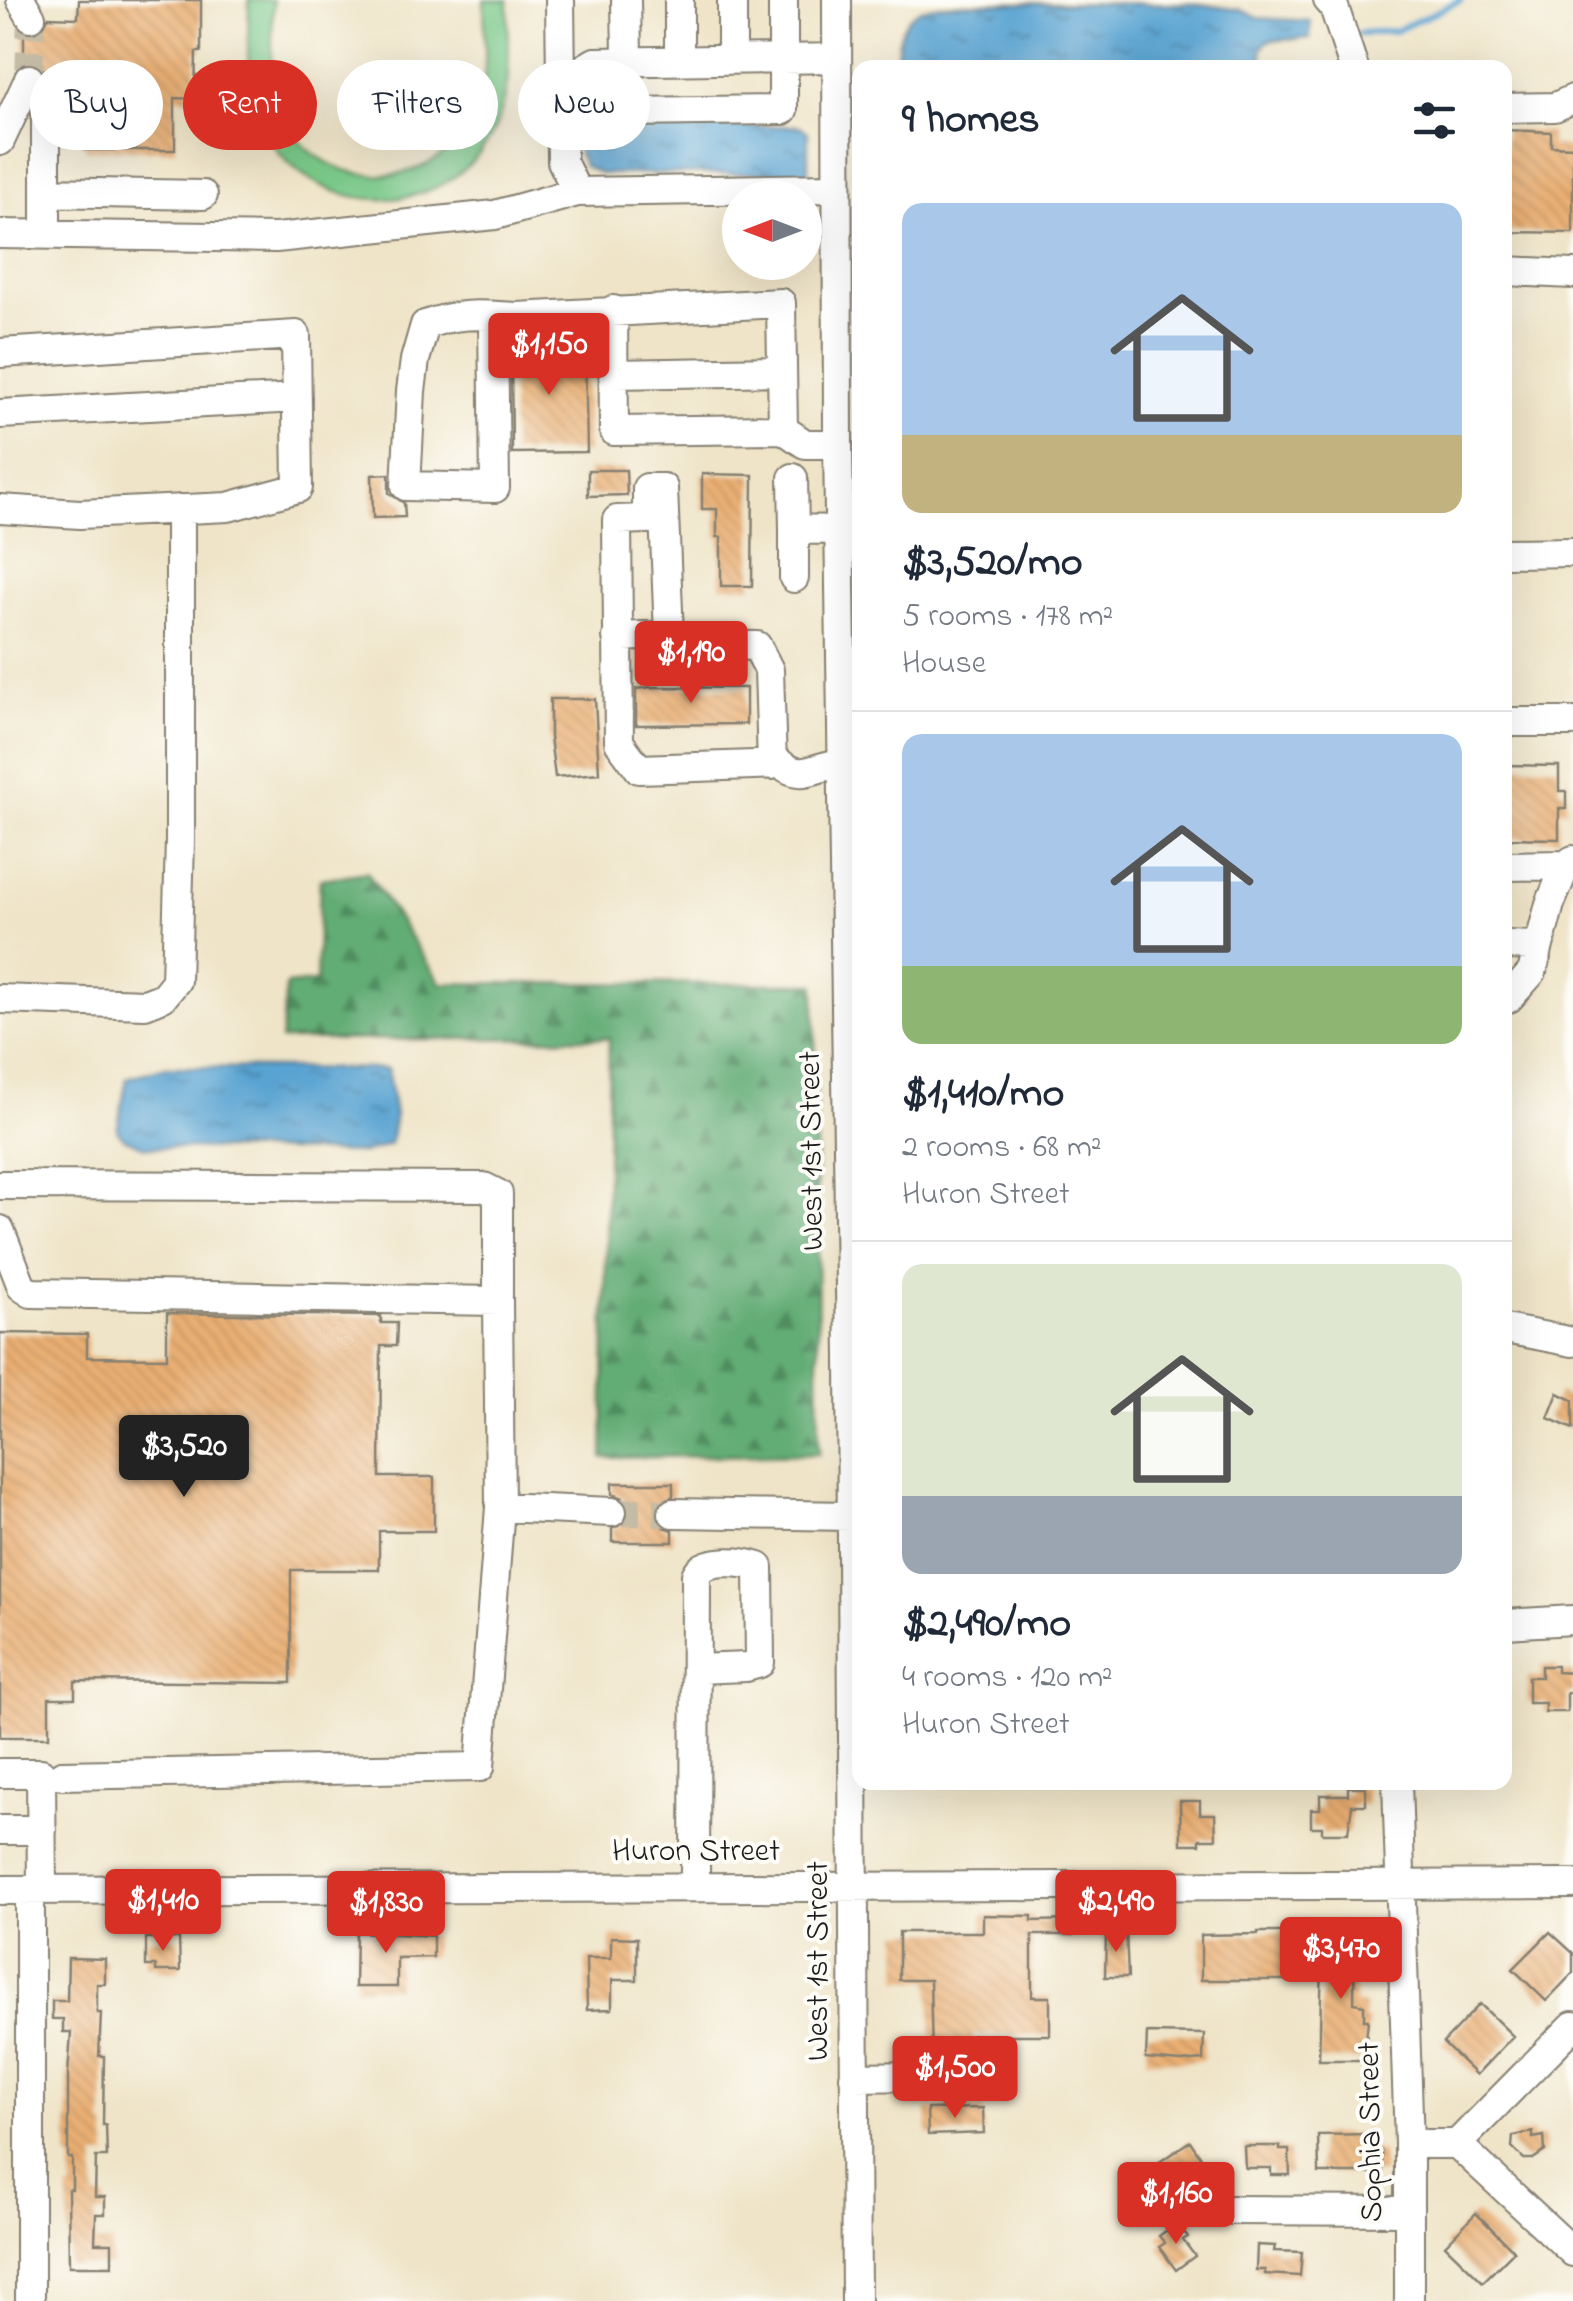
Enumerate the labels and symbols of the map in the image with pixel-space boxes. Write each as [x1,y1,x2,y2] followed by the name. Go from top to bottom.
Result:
[722,180,822,280] north arrow
[468,313,630,398] pin: $1,150
[610,621,772,706] pin: $1,190
[788,1050,838,1251] street label: West 1st Street
[103,1415,265,1500] pin: $3,520
[612,1829,780,1876] street label: Huron Street
[796,1861,843,2061] street label: West 1st Street
[82,1869,244,1954] pin: $1,410
[1035,1870,1197,1955] pin: $2,490
[305,1871,467,1956] pin: $1,830
[1260,1917,1422,2002] pin: $3,470
[874,2036,1036,2121] pin: $1,500
[1347,2041,1397,2223] street label: Sophia Street
[1095,2162,1257,2247] pin: $1,160

